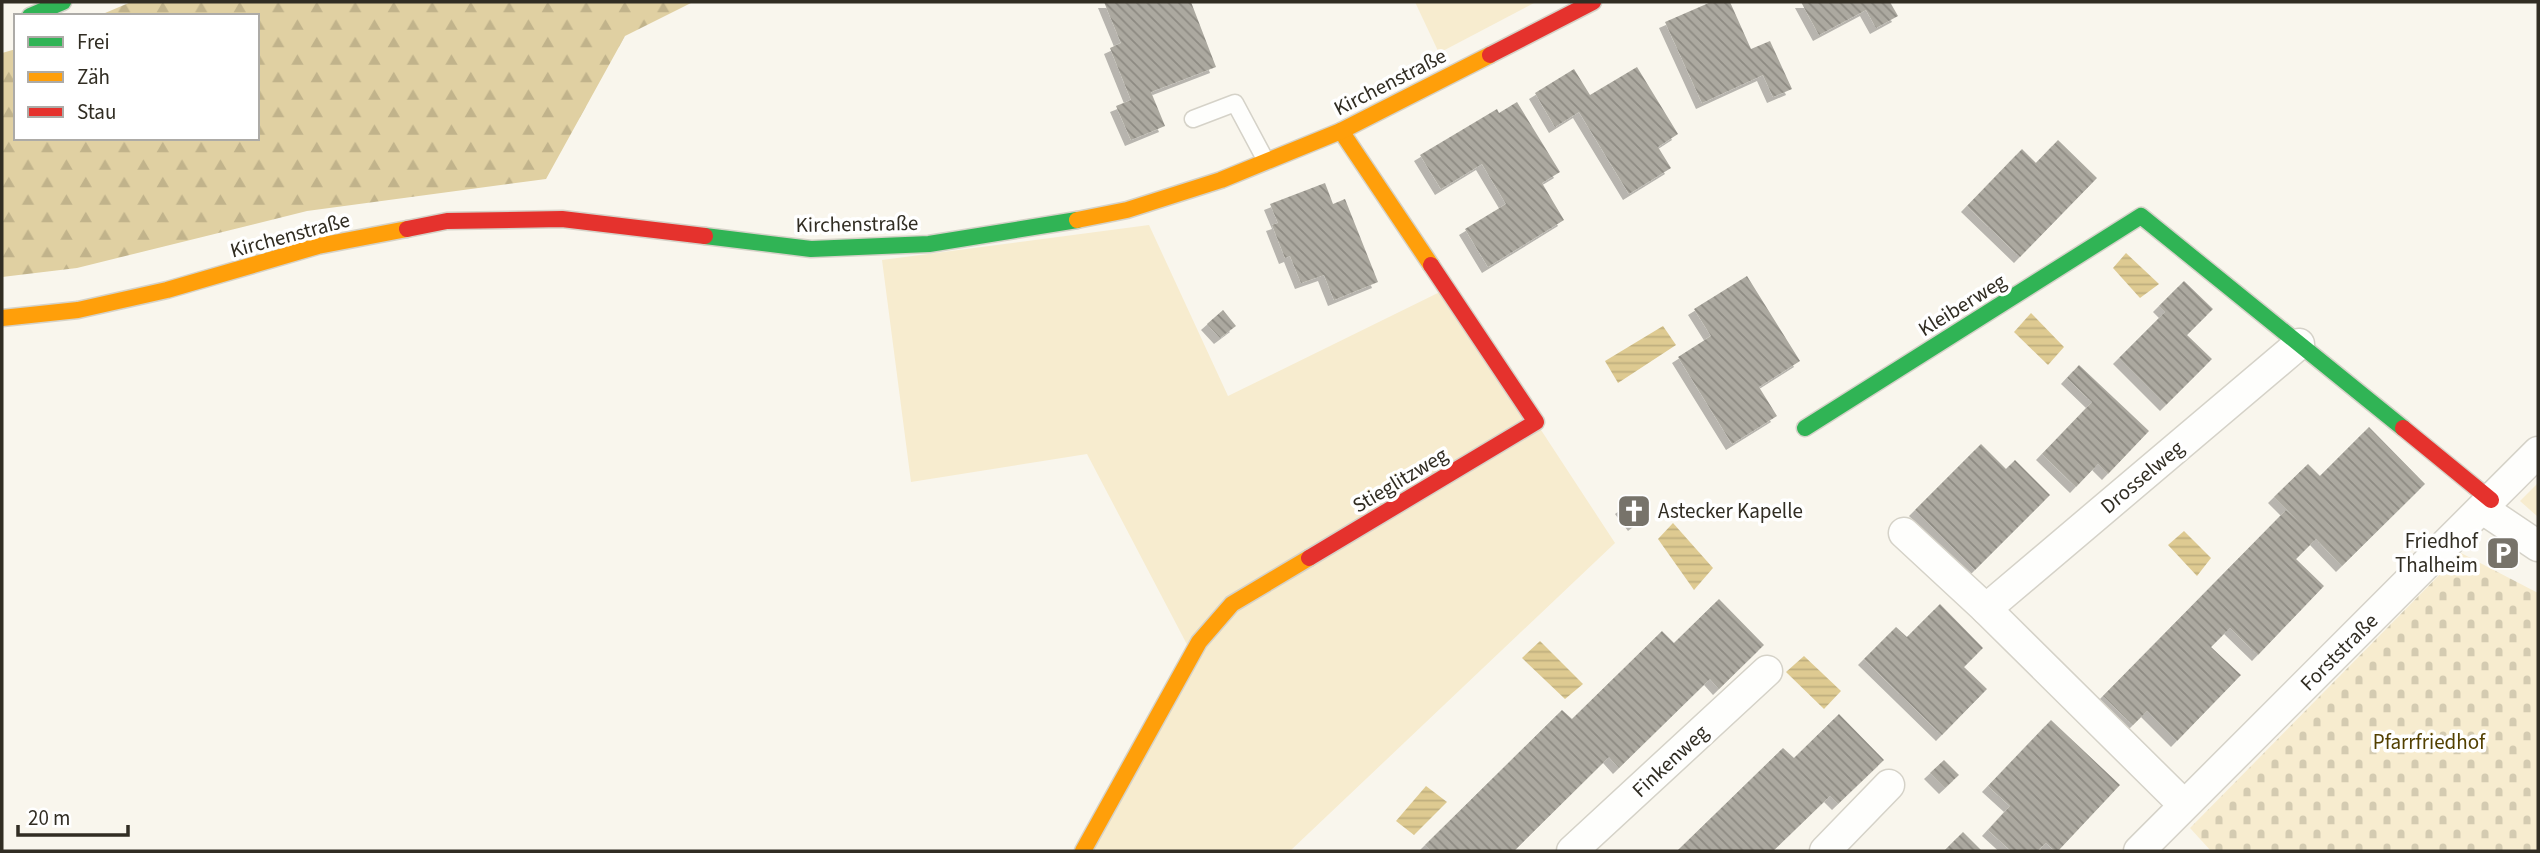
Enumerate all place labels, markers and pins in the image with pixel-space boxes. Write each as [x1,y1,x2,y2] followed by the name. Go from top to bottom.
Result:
[1615,492,1653,530] church icon: Astecker Kapelle
[1658,496,1803,526] place label: Astecker Kapelle
[2395,526,2479,580] place label: Friedhof Thalheim
[2484,534,2522,572] parking icon: Friedhof Thalheim

